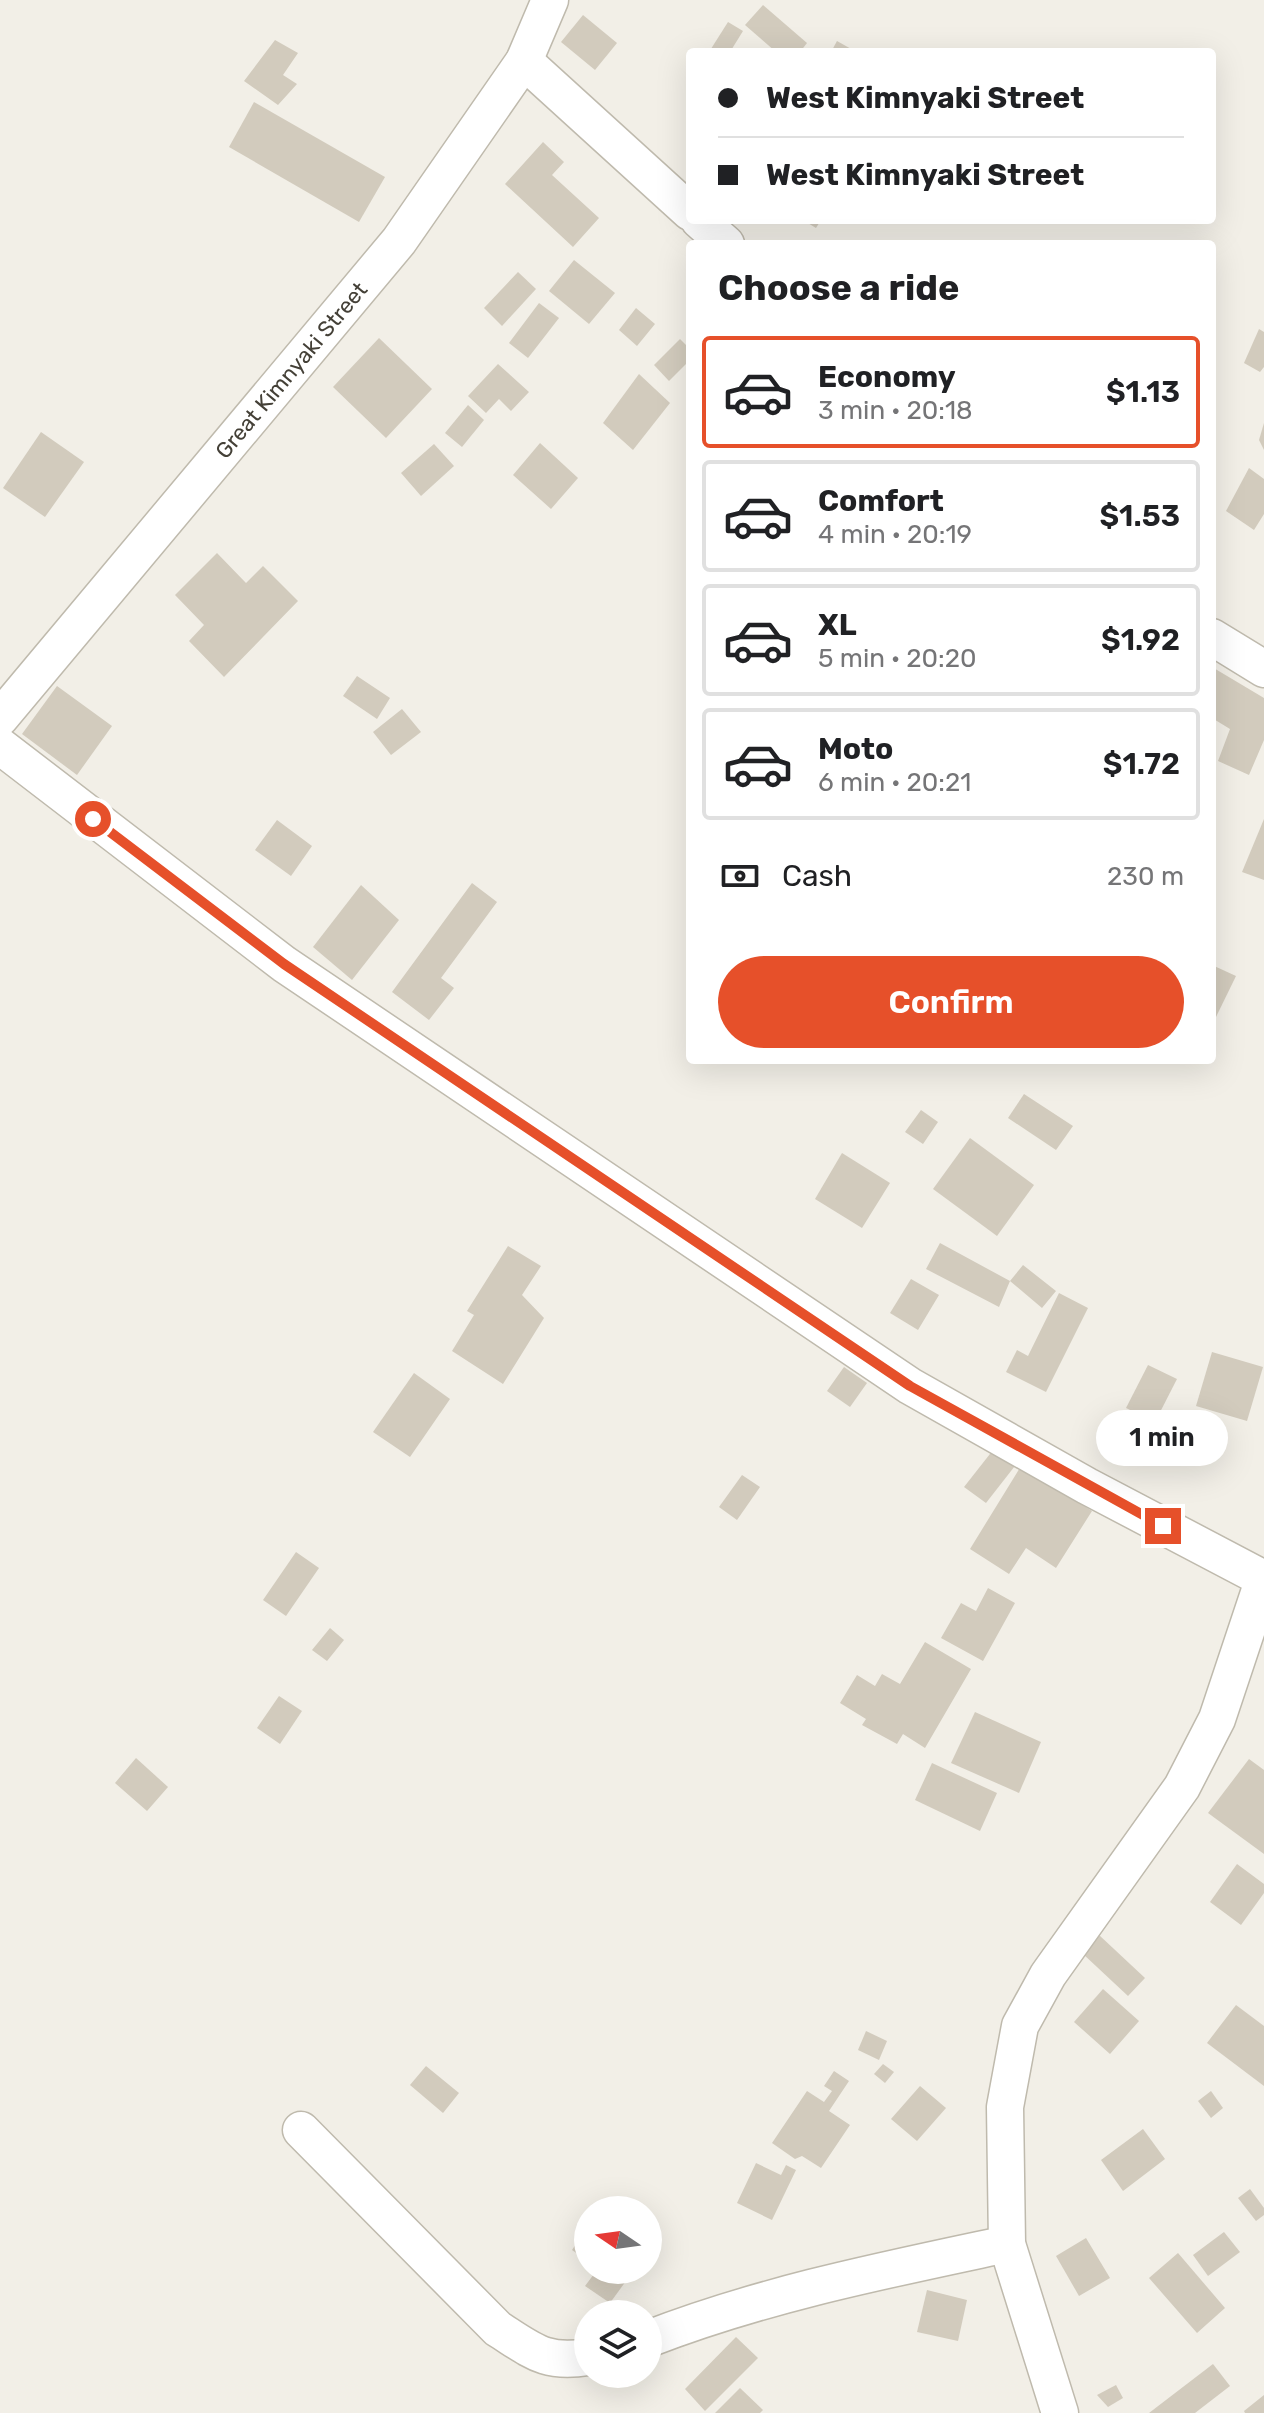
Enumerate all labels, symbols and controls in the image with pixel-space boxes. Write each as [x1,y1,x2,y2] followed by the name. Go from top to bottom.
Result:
[766,80,1084,116] text: West Kimnyaki Street
[766,157,1084,193] text: West Kimnyaki Street
[718,266,959,309] text: Choose a ride
[210,276,373,464] street label: Great Kimnyaki Street
[722,356,794,428] icon: car
[818,359,956,395] text: Economy
[1106,374,1180,410] text: $1.13
[818,395,973,426] text: 3 min · 20:18
[722,480,794,552] icon: car
[818,483,944,519] text: Comfort
[1099,498,1180,534] text: $1.53
[818,519,972,550] text: 4 min · 20:19
[722,604,794,676] icon: car
[818,607,857,643] text: XL
[1101,622,1180,658] text: $1.92
[818,643,977,674] text: 5 min · 20:20
[722,728,794,800] icon: car
[818,731,893,767] text: Moto
[1103,746,1180,782] text: $1.72
[818,767,971,798] text: 6 min · 20:21
[75,801,111,837] route start
[718,854,762,898] icon: cash
[782,858,852,894] text: Cash
[1107,861,1184,892] text: 230 m
[718,956,1184,1048] button: Confirm
[1097,1410,1229,1466] callout: 1 min
[1129,1422,1195,1453] text: 1 min
[1145,1508,1181,1544] route end
[574,2196,662,2284] north arrow
[574,2196,662,2388] map controls
[574,2300,662,2388] button: layers

